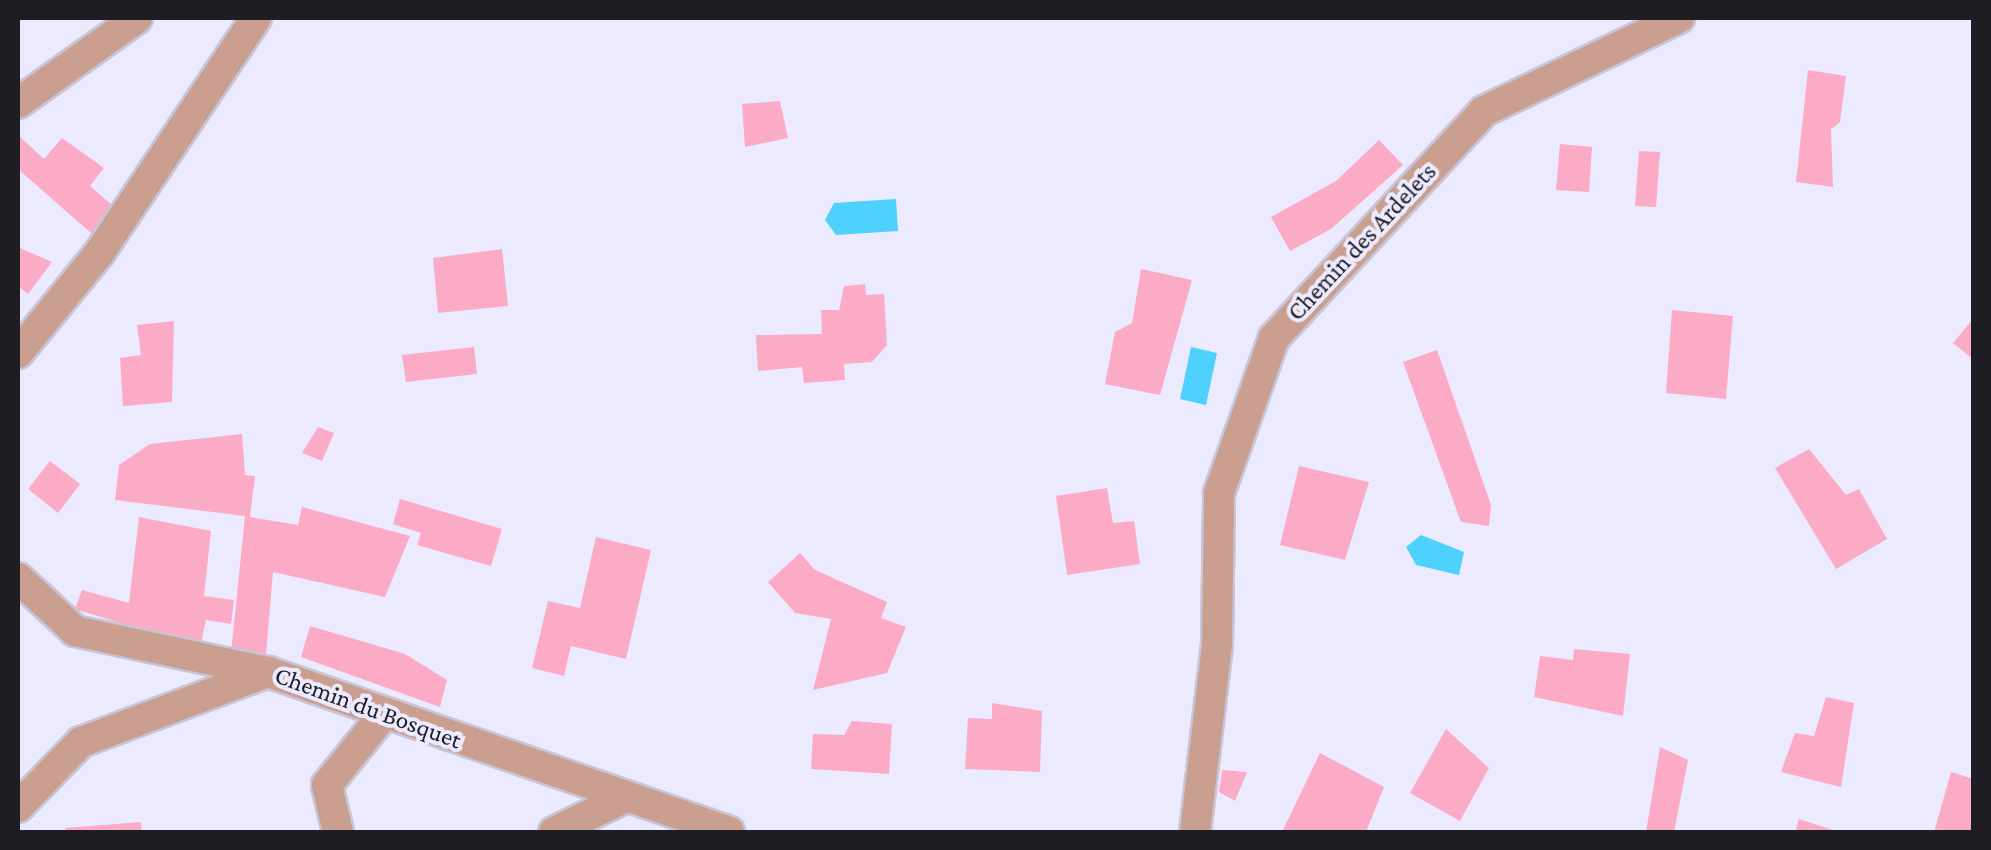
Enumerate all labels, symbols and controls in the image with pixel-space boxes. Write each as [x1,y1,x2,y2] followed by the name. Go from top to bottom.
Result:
[1281,157,1443,327] street label: Chemin des Ardelets
[271,660,465,756] street label: Chemin du Bosquet

